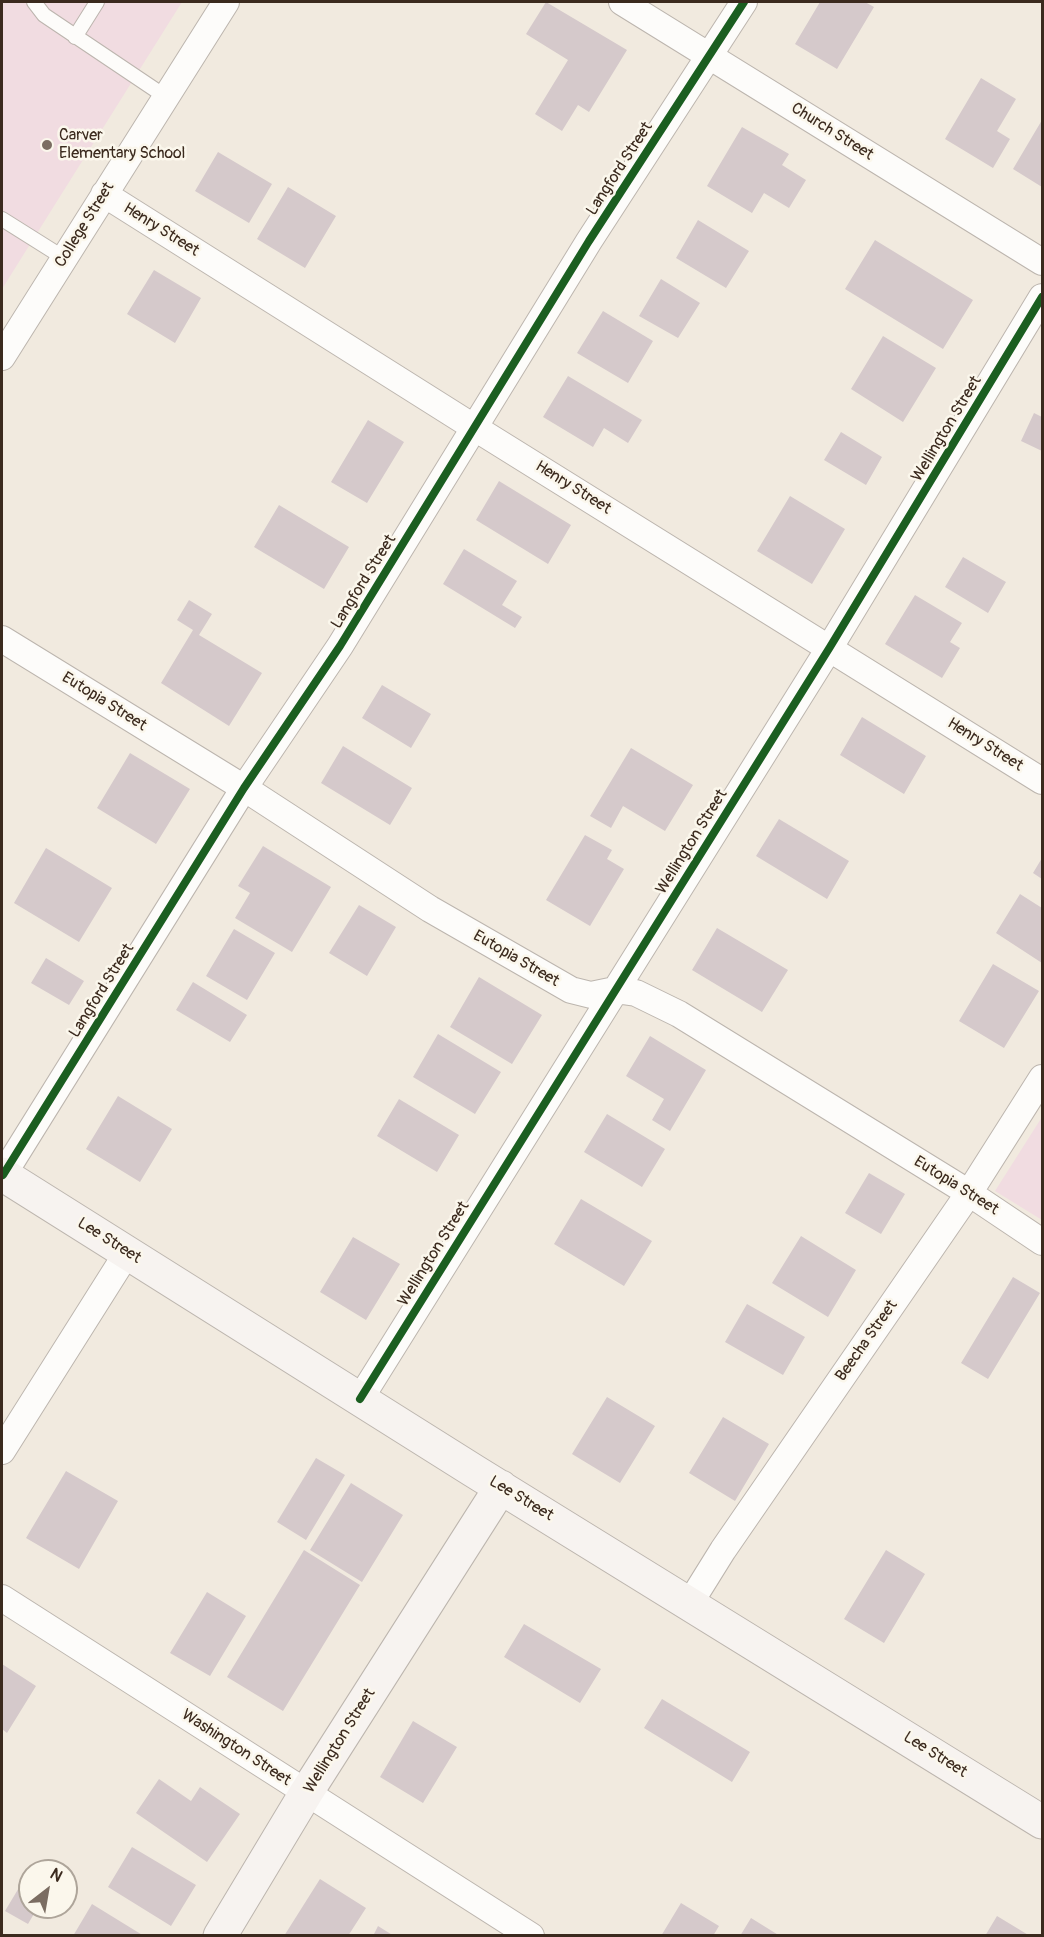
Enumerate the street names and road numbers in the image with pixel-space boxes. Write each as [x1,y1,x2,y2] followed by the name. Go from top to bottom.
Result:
[787,99,877,165] street label: Church Street
[583,119,657,219] street label: Langford Street
[51,179,119,271] street label: College Street
[120,199,202,261] street label: Henry Street
[908,373,986,485] street label: Wellington Street
[532,457,614,519] street label: Henry Street
[327,531,401,633] street label: Langford Street
[58,668,150,736] street label: Eutopia Street
[944,714,1026,776] street label: Henry Street
[652,786,732,898] street label: Wellington Street
[470,927,562,991] street label: Eutopia Street
[65,940,139,1042] street label: Langford Street
[910,1152,1002,1220] street label: Eutopia Street
[394,1198,474,1310] street label: Wellington Street
[74,1214,144,1268] street label: Lee Street
[832,1297,902,1385] street label: Beecha Street
[485,1472,557,1526] street label: Lee Street
[300,1685,380,1797] street label: Wellington Street
[178,1705,294,1791] street label: Washington Street
[900,1728,970,1782] street label: Lee Street

